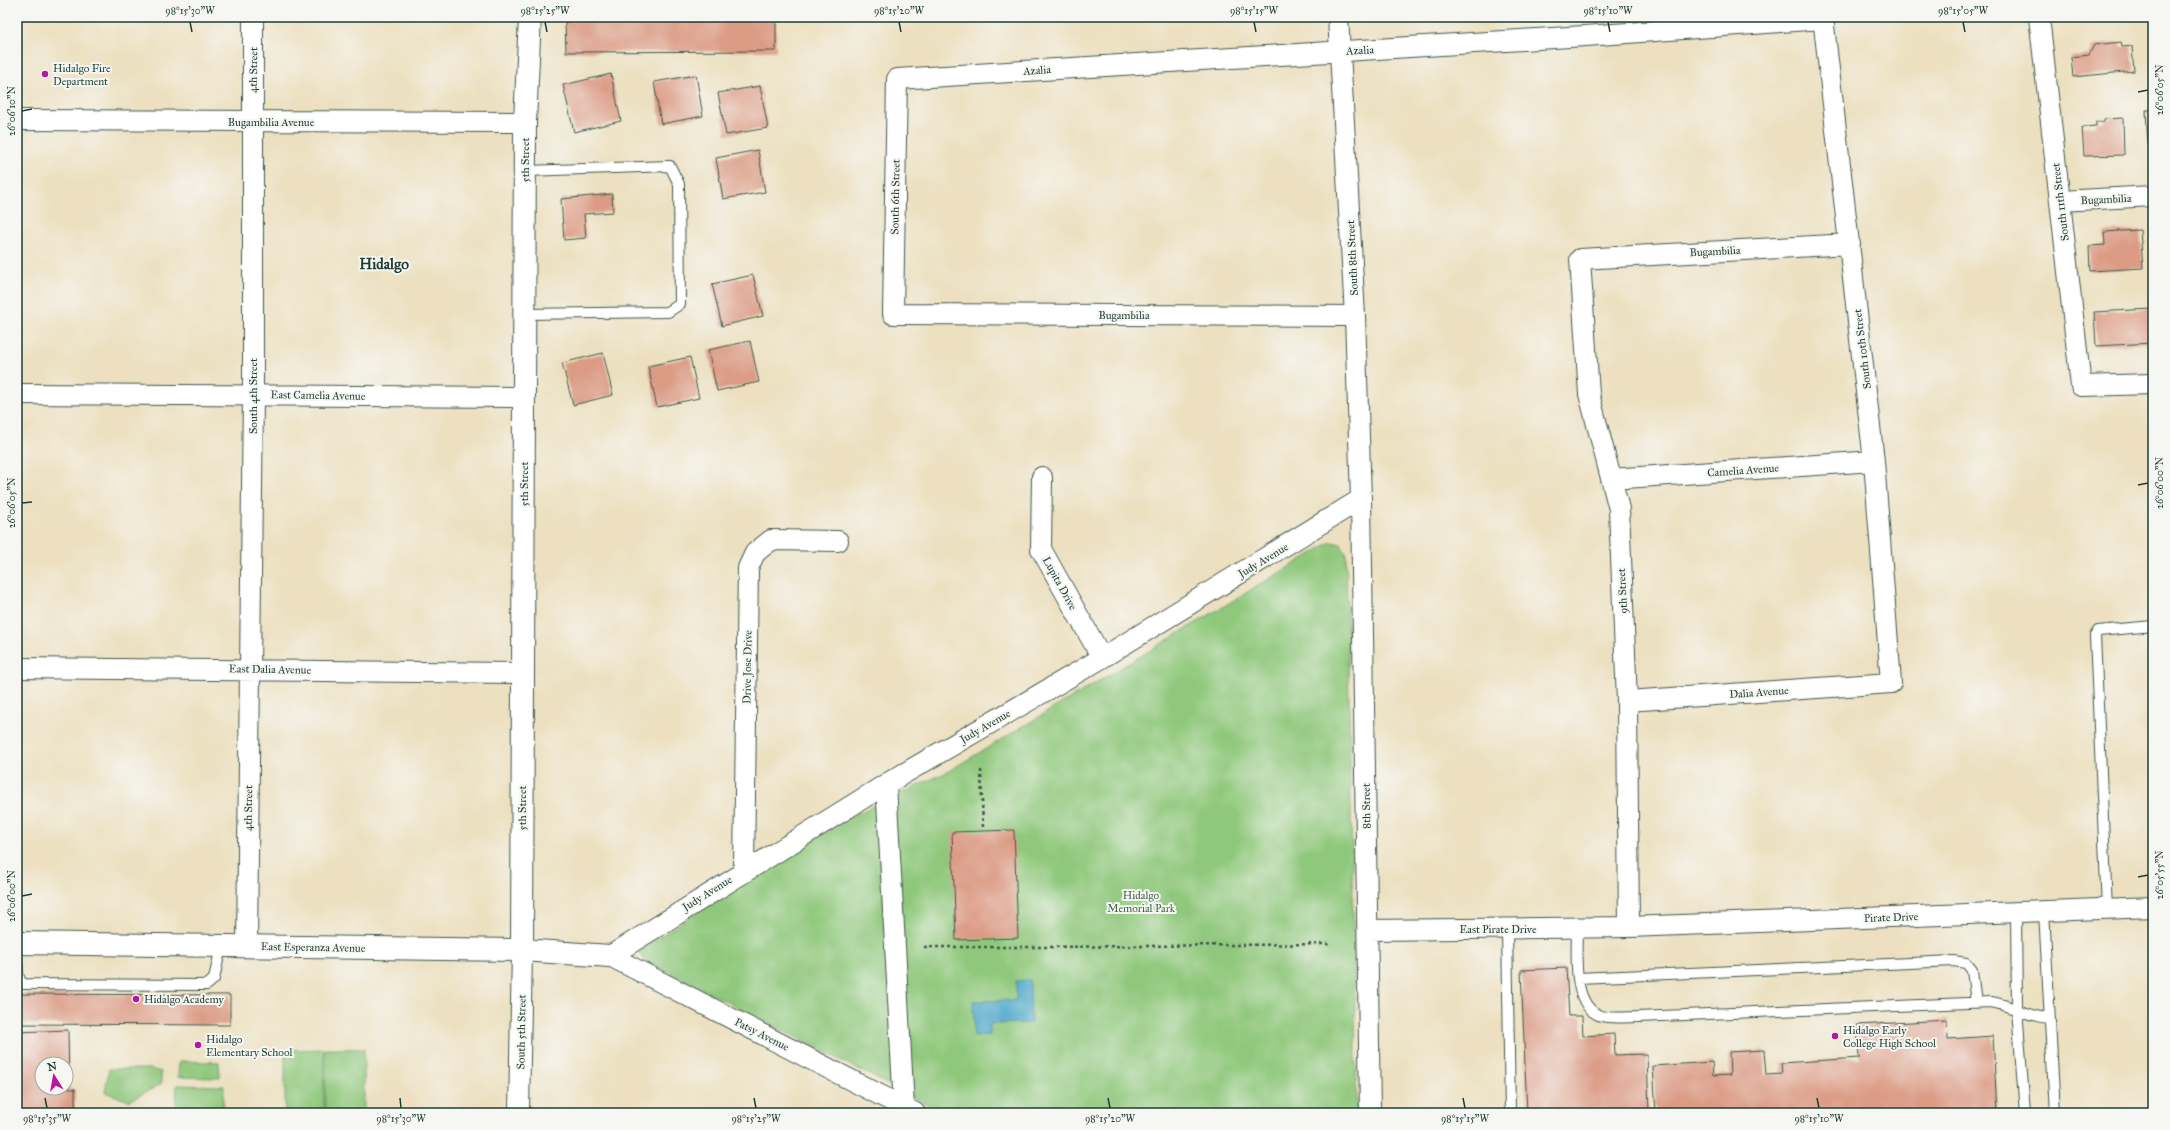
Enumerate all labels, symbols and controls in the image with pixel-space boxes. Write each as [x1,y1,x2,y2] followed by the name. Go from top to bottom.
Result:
[165,5,215,17] text: 98°15'30"W
[521,5,570,17] text: 98°15'25"W
[874,5,925,17] text: 98°15'20"W
[1230,5,1279,17] text: 98°15'15"W
[1583,5,1633,17] text: 98°15'10"W
[1938,5,1988,17] text: 98°15'05"W
[1345,43,1375,58] street label: Azalia
[247,47,260,93] street label: 4th Street
[53,62,111,88] place label: Hidalgo Fire Department
[1022,63,1052,78] street label: Azalia
[2154,64,2166,115] text: 26°06'05"N
[40,69,50,79] marker: Hidalgo Fire Department
[6,85,18,136] text: 26°06'10"N
[228,116,315,129] street label: Bugambilia Avenue
[519,137,532,182] street label: 5th Street
[888,159,903,235] street label: South 6th Street
[2049,162,2072,242] street label: South 11th Street
[2080,192,2132,207] street label: Bugambilia
[1344,220,1361,296] street label: South 8th Street
[1689,244,1741,259] street label: Bugambilia
[359,255,409,274] district label: Hidalgo
[1851,308,1874,390] street label: South 10th Street
[1098,309,1150,322] street label: Bugambilia
[247,358,260,434] street label: South 4th Street
[270,388,366,403] street label: East Camelia Avenue
[2154,457,2166,509] text: 26°06'00"N
[518,461,531,506] street label: 5th Street
[1707,461,1780,479] street label: Camelia Avenue
[6,477,18,528] text: 26°06'05"N
[1235,540,1292,582] street label: Judy Avenue
[1040,554,1080,612] street label: Lupita Drive
[1615,568,1630,614] street label: 9th Street
[740,629,756,704] street label: Drive Jose Drive
[229,662,312,677] street label: East Dalia Avenue
[1729,684,1790,701] street label: Dalia Avenue
[957,707,1014,747] street label: Judy Avenue
[1360,783,1373,829] street label: 8th Street
[242,785,255,831] street label: 4th Street
[516,785,529,830] street label: 5th Street
[2154,850,2166,900] text: 26°05'55"N
[6,870,18,922] text: 26°06'00"N
[679,873,735,915] street label: Judy Avenue
[1107,889,1176,915] park label: Hidalgo Memorial Park
[1864,910,1919,925] street label: Pirate Drive
[1459,923,1537,936] street label: East Pirate Drive
[261,940,366,955] street label: East Esperanza Avenue
[144,993,225,1006] place label: Hidalgo Academy
[131,994,141,1004] marker: Hidalgo Academy
[514,994,529,1070] street label: South 5th Street
[732,1015,791,1054] street label: Patsy Avenue
[1843,1024,1936,1050] place label: Hidalgo Early College High School
[1830,1031,1840,1041] marker: Hidalgo Early College High School
[206,1033,293,1059] place label: Hidalgo Elementary School
[193,1040,203,1050] marker: Hidalgo Elementary School
[34,1056,74,1096] north arrow
[46,1059,59,1074] text: N
[23,1113,72,1125] text: 98°15'35"W
[376,1113,426,1125] text: 98°15'30"W
[732,1113,781,1125] text: 98°15'25"W
[1085,1113,1136,1125] text: 98°15'20"W
[1441,1113,1490,1125] text: 98°15'15"W
[1794,1113,1844,1125] text: 98°15'10"W

